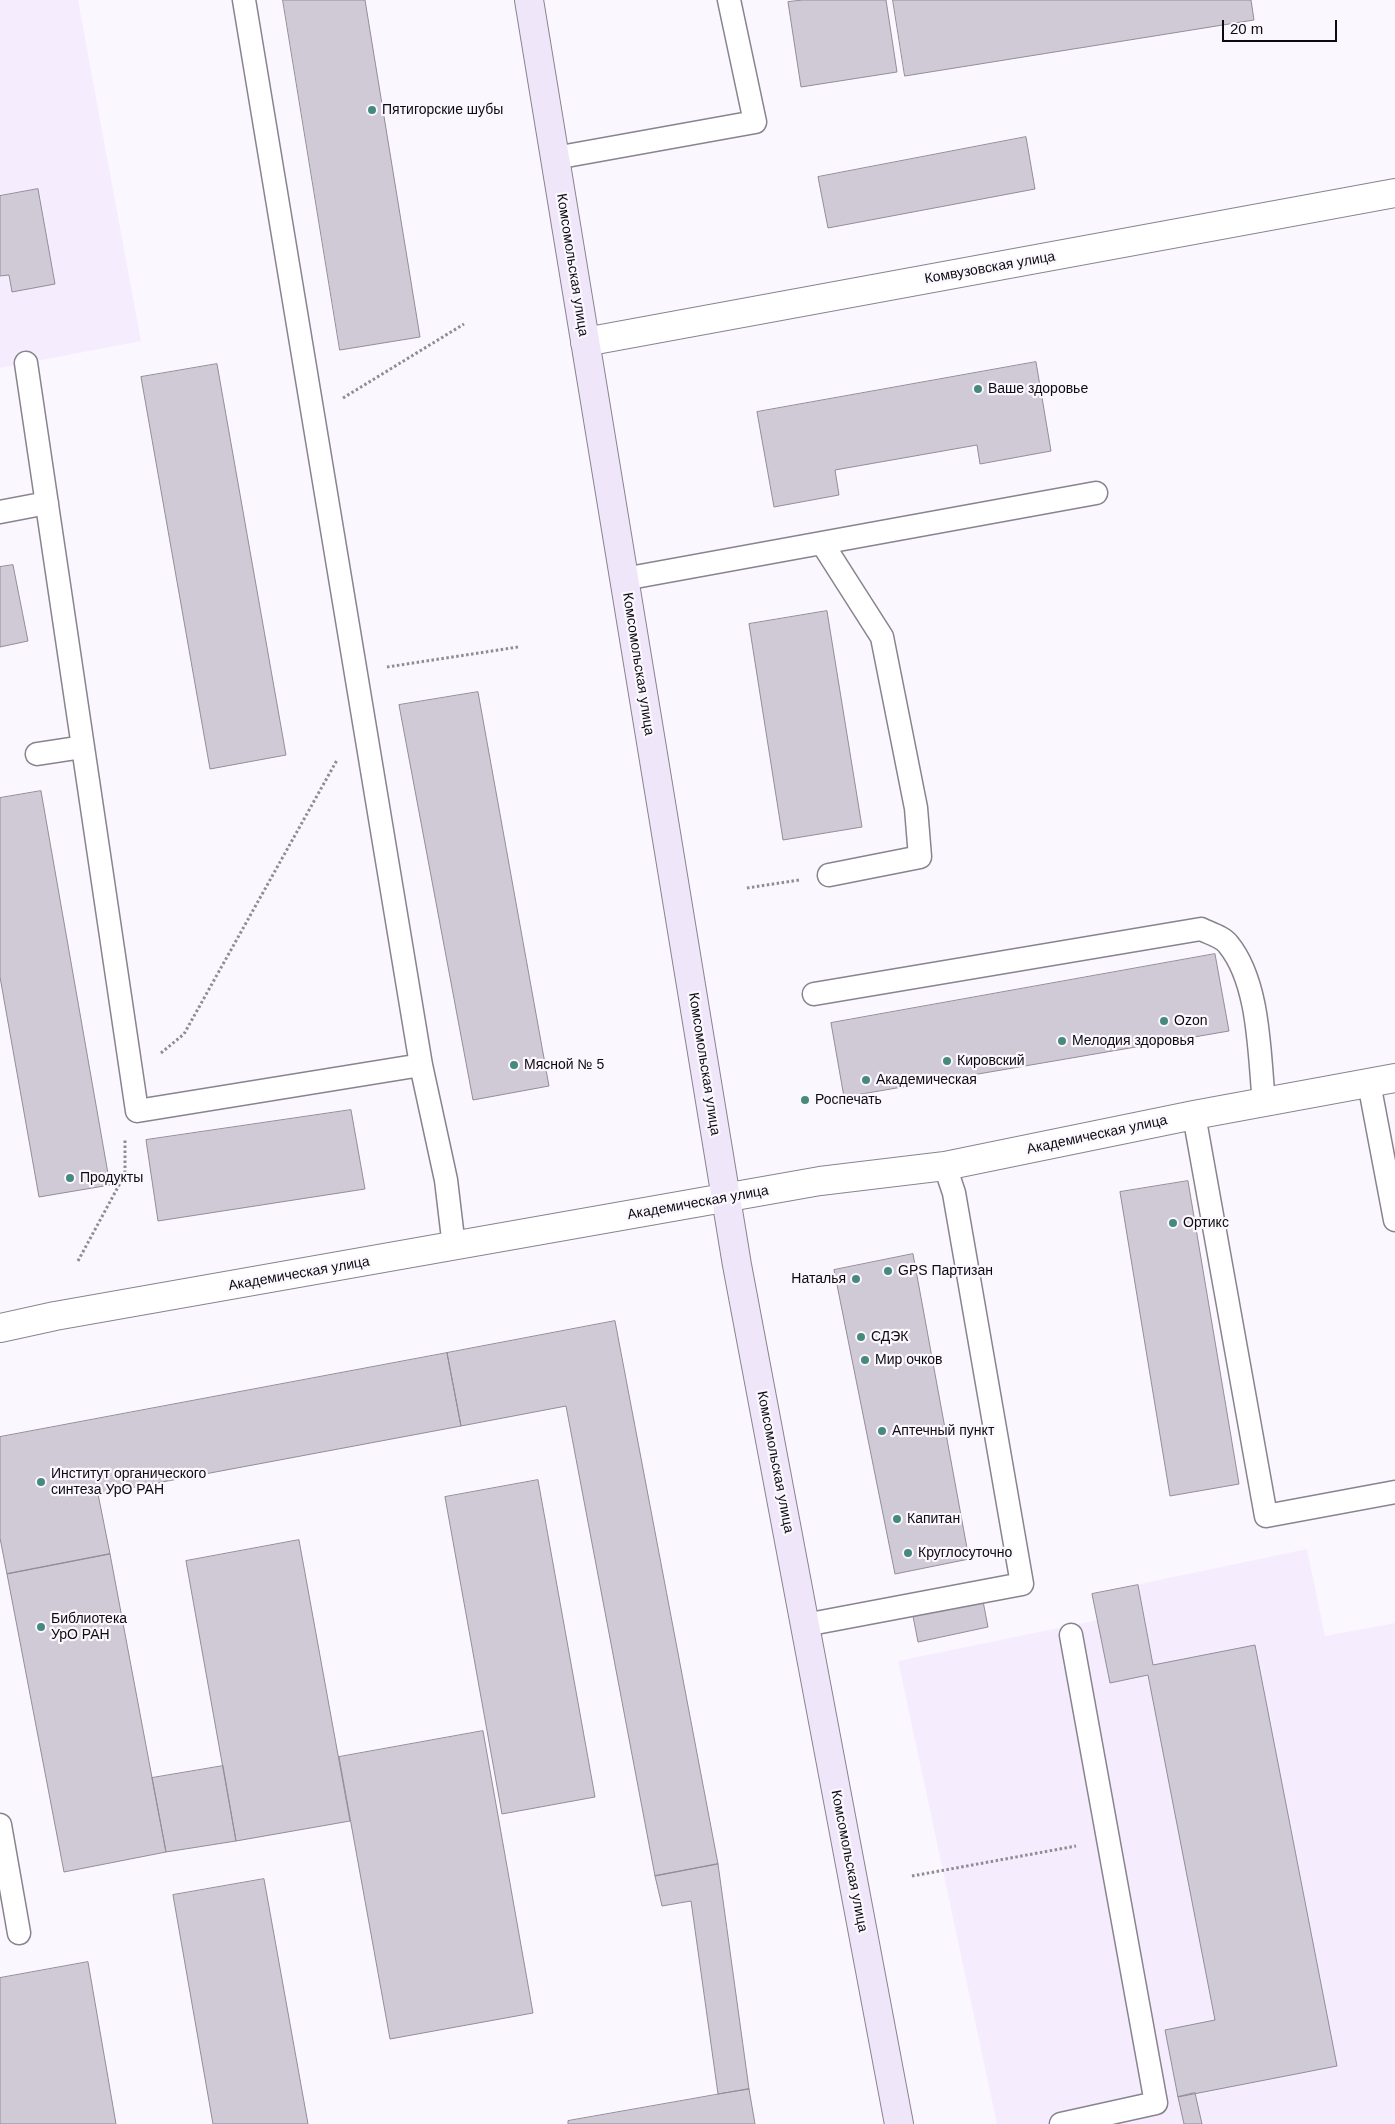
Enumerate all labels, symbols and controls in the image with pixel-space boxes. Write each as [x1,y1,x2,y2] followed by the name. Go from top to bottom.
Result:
[1225,10,1340,42] scale bar
[1230,20,1263,37] text: 20 m
[382,102,503,118] place label: Пятигорские шубы
[366,104,378,116] marker: Пятигорские шубы
[552,192,592,338] street label: Комсомольская улица
[923,248,1057,288] street label: Комвузовская улица
[988,381,1088,397] place label: Ваше здоровье
[972,383,984,395] marker: Ваше здоровье
[618,591,658,737] street label: Комсомольская улица
[684,991,724,1137] street label: Комсомольская улица
[1174,1013,1207,1029] place label: Ozon
[1158,1015,1170,1027] marker: Ozon
[1072,1033,1194,1049] place label: Мелодия здоровья
[1056,1035,1068,1047] marker: Мелодия здоровья
[957,1053,1025,1069] place label: Кировский
[941,1055,953,1067] marker: Кировский
[524,1057,604,1073] place label: Мясной № 5
[508,1059,520,1071] marker: Мясной № 5
[876,1072,977,1088] place label: Академическая
[860,1074,872,1086] marker: Академическая
[815,1092,882,1108] place label: Роспечать
[799,1094,811,1106] marker: Роспечать
[1025,1112,1169,1158] street label: Академическая улица
[80,1170,143,1186] place label: Продукты
[64,1172,76,1184] marker: Продукты
[626,1182,770,1224] street label: Академическая улица
[1183,1215,1229,1231] place label: Ортикс
[1167,1217,1179,1229] marker: Ортикс
[227,1253,371,1295] street label: Академическая улица
[898,1263,993,1279] place label: GPS Партизан
[882,1265,894,1277] marker: GPS Партизан
[791,1271,846,1287] place label: Наталья
[850,1273,862,1285] marker: Наталья
[871,1329,909,1345] place label: СДЭК
[855,1331,867,1343] marker: СДЭК
[875,1352,942,1368] place label: Мир очков
[859,1354,871,1366] marker: Мир очков
[753,1390,797,1534] street label: Комсомольская улица
[892,1423,994,1439] place label: Аптечный пункт
[876,1425,888,1437] marker: Аптечный пункт
[51,1466,206,1498] place label: Институт органического синтеза УрО РАН
[35,1476,47,1488] marker: Институт органического синтеза УрО РАН
[907,1511,960,1527] place label: Капитан
[891,1513,903,1525] marker: Капитан
[918,1545,1012,1561] place label: Круглосуточно
[902,1547,914,1559] marker: Круглосуточно
[51,1611,127,1644] place label: Библиотека УрО РАН
[35,1621,47,1633] marker: Библиотека УрО РАН
[827,1789,871,1933] street label: Комсомольская улица

